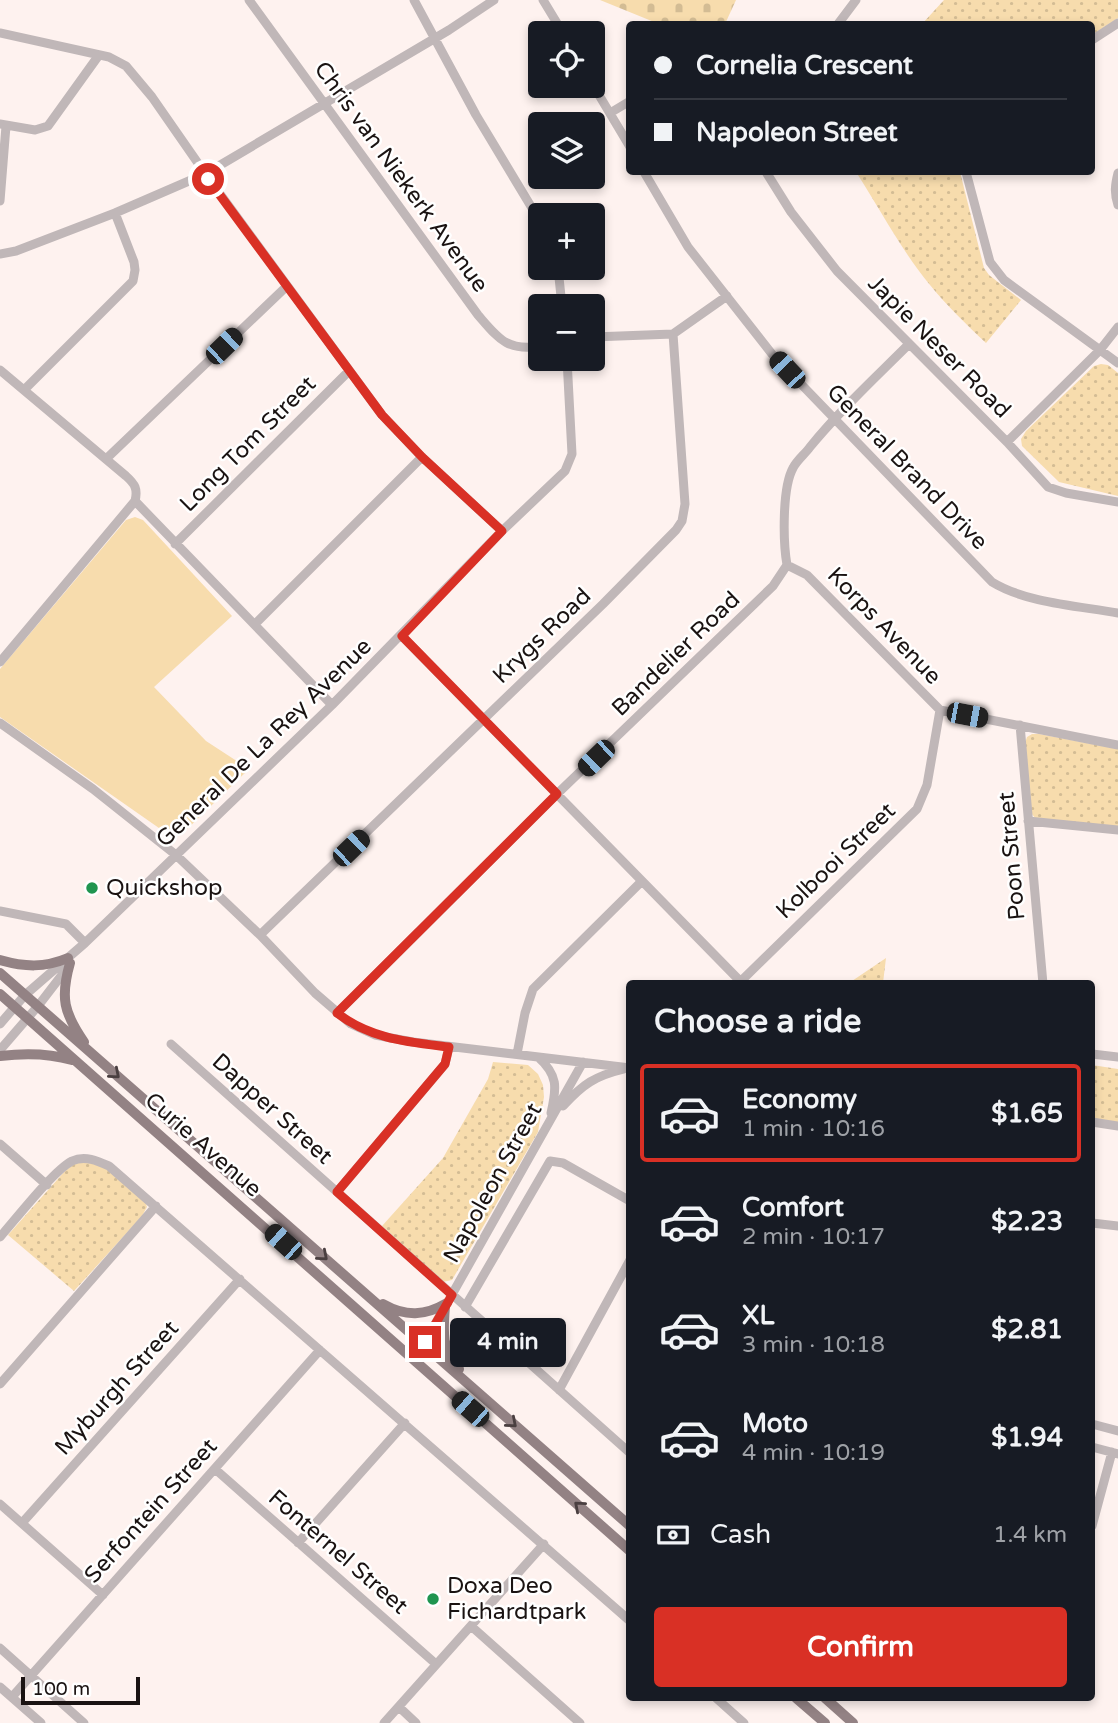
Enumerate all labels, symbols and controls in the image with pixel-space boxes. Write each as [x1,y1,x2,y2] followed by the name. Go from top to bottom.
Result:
[528,21,605,371] map controls
[528,21,605,98] button: locate
[696,50,913,81] text: Cornelia Crescent
[308,56,494,298] street label: Chris van Niekerk Avenue
[528,112,605,189] button: layers
[696,117,898,148] text: Napoleon Street
[192,163,224,195] route start
[528,203,605,280] button: +
[862,270,1016,424] street label: Japie Neser Road
[528,294,605,371] button: −
[202,324,247,368] car
[765,347,810,393] car
[174,370,322,518] street label: Long Tom Street
[821,378,993,556] street label: General Brand Drive
[821,562,947,690] street label: Korps Avenue
[487,582,597,690] street label: Krygs Road
[606,586,746,722] street label: Bandelier Road
[150,633,378,853] street label: General De La Rey Avenue
[945,701,990,729] car
[574,736,619,780] car
[992,790,1032,921] street label: Poon Street
[771,797,902,925] street label: Kolbooi Street
[329,826,374,870] car
[106,874,222,902] place label: Quickshop
[84,880,100,896] marker: Quickshop
[654,1003,861,1041] text: Choose a ride
[206,1048,338,1171] street label: Dapper Street
[107,1066,120,1078] one-way arrow
[658,1082,721,1145] icon: car
[742,1084,857,1115] text: Economy
[139,1087,267,1203] street label: Curie Avenue
[438,1098,549,1268] street label: Napoleon Street
[991,1098,1063,1129] text: $1.65
[742,1115,885,1143] text: 1 min · 10:16
[658,1190,721,1253] icon: car
[742,1192,844,1223] text: Comfort
[991,1206,1063,1237] text: $2.23
[261,1220,306,1264] car
[742,1223,885,1251] text: 2 min · 10:17
[315,1248,328,1260] one-way arrow
[658,1298,721,1361] icon: car
[742,1300,774,1331] text: XL
[991,1314,1063,1345] text: $2.81
[49,1315,185,1461] street label: Myburgh Street
[450,1318,565,1366] callout: 4 min
[409,1326,441,1358] route end
[477,1328,539,1356] text: 4 min
[742,1331,885,1359] text: 3 min · 10:18
[448,1387,493,1431] car
[658,1406,721,1469] icon: car
[742,1408,808,1439] text: Moto
[504,1415,517,1427] one-way arrow
[991,1422,1063,1453] text: $1.94
[79,1433,223,1589] street label: Serfontein Street
[742,1439,885,1467] text: 4 min · 10:19
[263,1484,414,1620] street label: Fonternel Street
[574,1502,587,1514] one-way arrow
[654,1516,692,1554] icon: cash
[710,1519,771,1550] text: Cash
[993,1521,1067,1549] text: 1.4 km
[447,1572,586,1626] place label: Doxa Deo Fichardtpark
[425,1591,441,1607] marker: Doxa Deo Fichardtpark
[654,1607,1067,1687] button: Confirm
[21,1674,140,1706] scale bar
[32,1678,90,1700] text: 100 m

